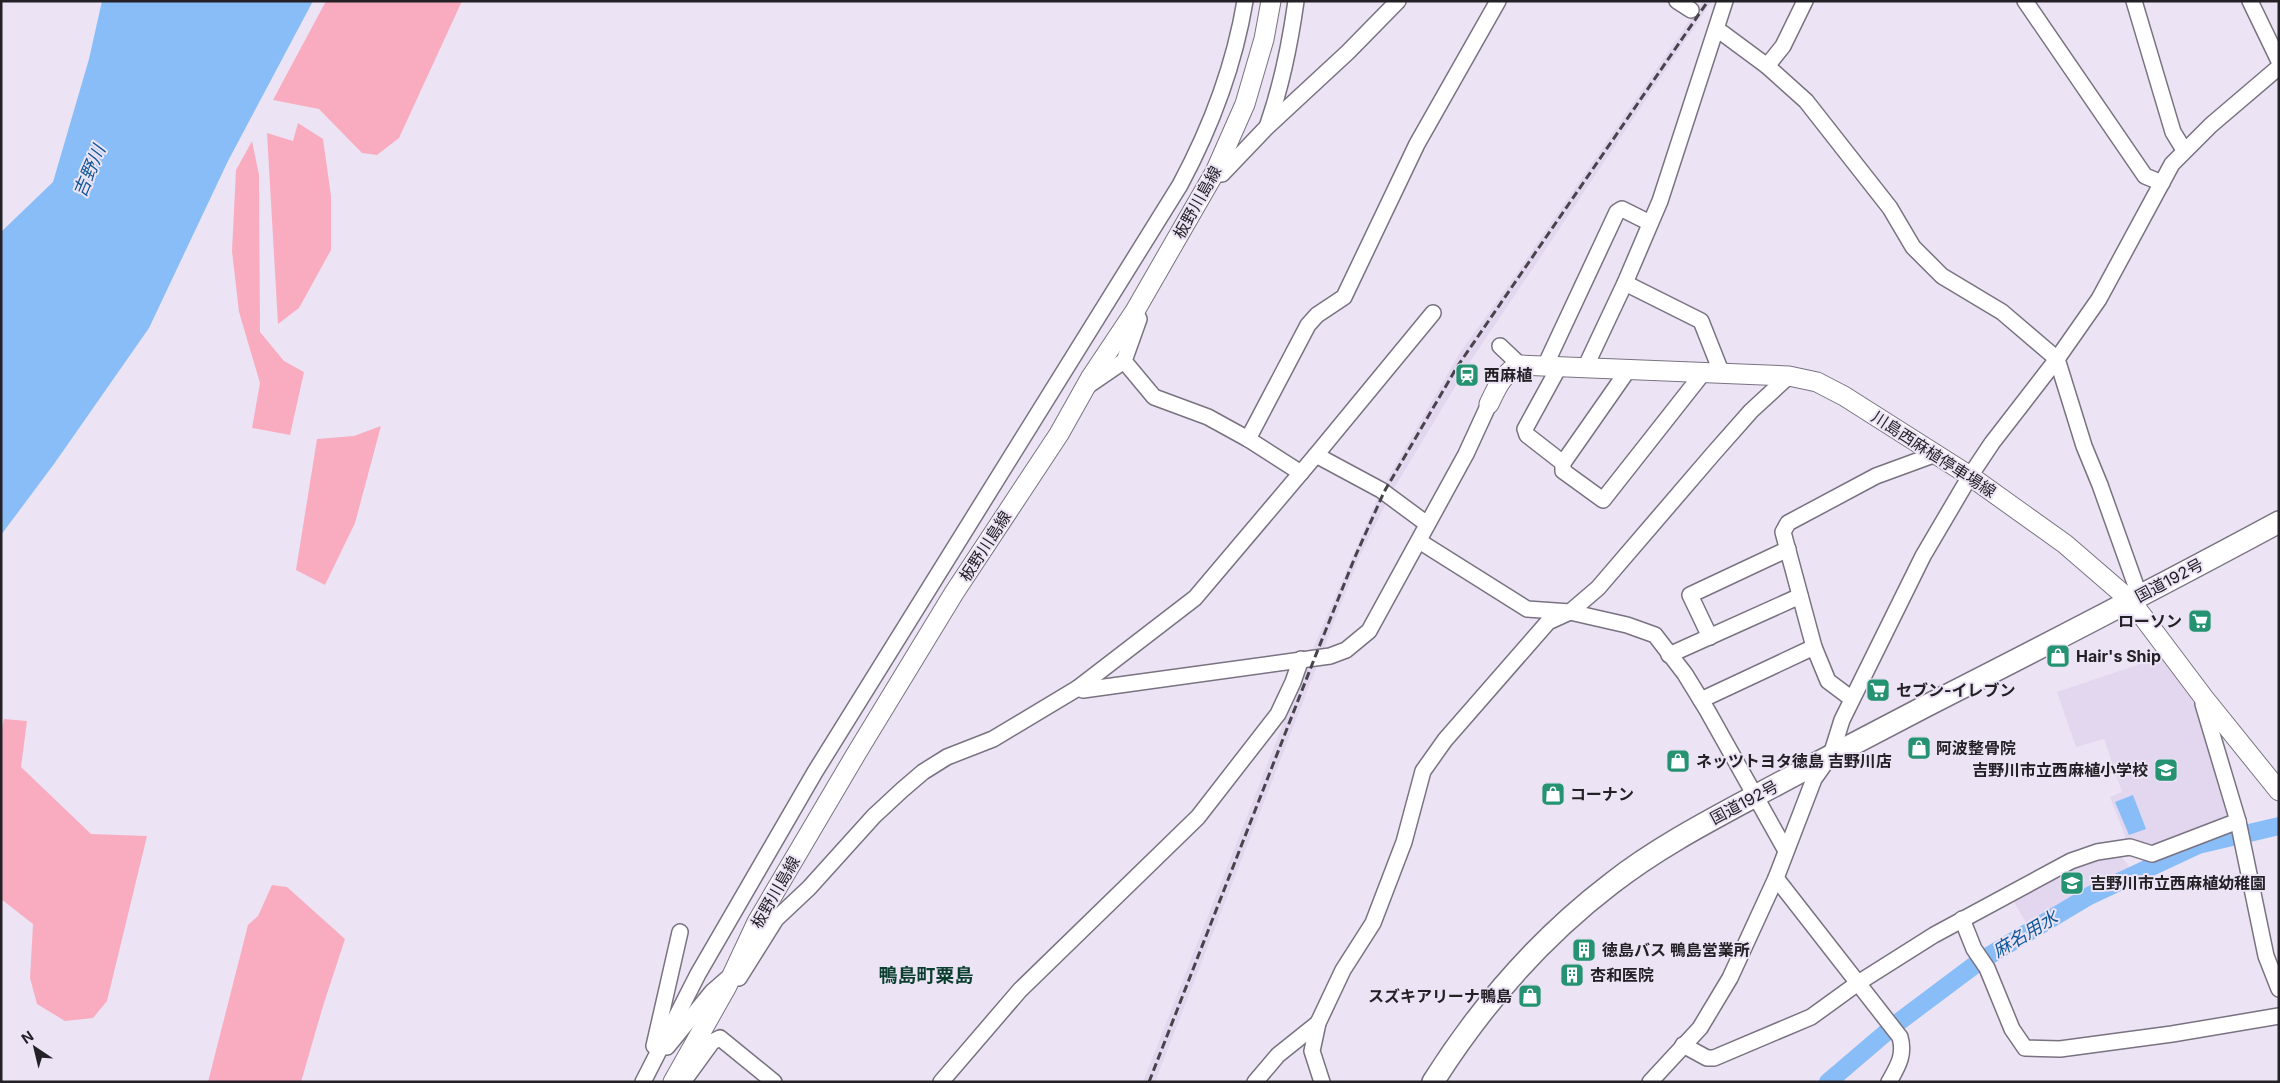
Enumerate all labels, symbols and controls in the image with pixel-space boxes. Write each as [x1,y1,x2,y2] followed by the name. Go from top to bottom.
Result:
[69,140,110,200] water label: 吉野川
[1169,162,1225,242] street label: 板野川島線
[1454,362,1480,388] station icon: 西麻植
[1484,365,1532,385] place label: 西麻植
[1868,406,2000,502] street label: 川島西麻植停車場線
[955,507,1015,585] street label: 板野川島線
[2132,554,2206,606] street label: 国道192号
[2187,608,2213,634] supermarket icon: ローソン
[2118,611,2182,631] place label: ローソン
[2045,643,2071,669] shop icon: Hair's Ship
[2076,646,2161,666] place label: Hair's Ship
[1865,677,1891,703] supermarket icon: セブン-イレブン
[1896,680,2016,700] place label: セブン-イレブン
[1906,735,1932,761] shop icon: 阿波整骨院
[1936,738,2016,758] place label: 阿波整骨院
[1665,748,1691,774] shop icon: ネッツトヨタ徳島 吉野川店
[1696,751,1892,771] place label: ネッツトヨタ徳島 吉野川店
[2153,757,2179,783] school or university icon: 吉野川市立西麻植小学校
[1972,760,2148,780] place label: 吉野川市立西麻植小学校
[1707,776,1781,828] street label: 国道192号
[1540,781,1566,807] shop icon: コーナン
[1570,784,1634,804] place label: コーナン
[746,852,804,932] street label: 板野川島線
[2059,870,2085,896] school or university icon: 吉野川市立西麻植幼稚園
[2090,873,2266,893] place label: 吉野川市立西麻植幼稚園
[1989,905,2063,962] water label: 麻名用水
[1571,937,1597,963] building icon: 徳島バス 鴨島営業所
[1602,940,1750,960] place label: 徳島バス 鴨島営業所
[1559,962,1585,988] building icon: 杏和医院
[878,964,974,987] district label: 鴨島町粟島
[1590,965,1654,985] place label: 杏和医院
[1517,983,1543,1009] shop icon: スズキアリーナ鴨島
[1368,986,1512,1006] place label: スズキアリーナ鴨島
[10,1023,60,1073] north arrow
[18,1027,37,1047] text: N

